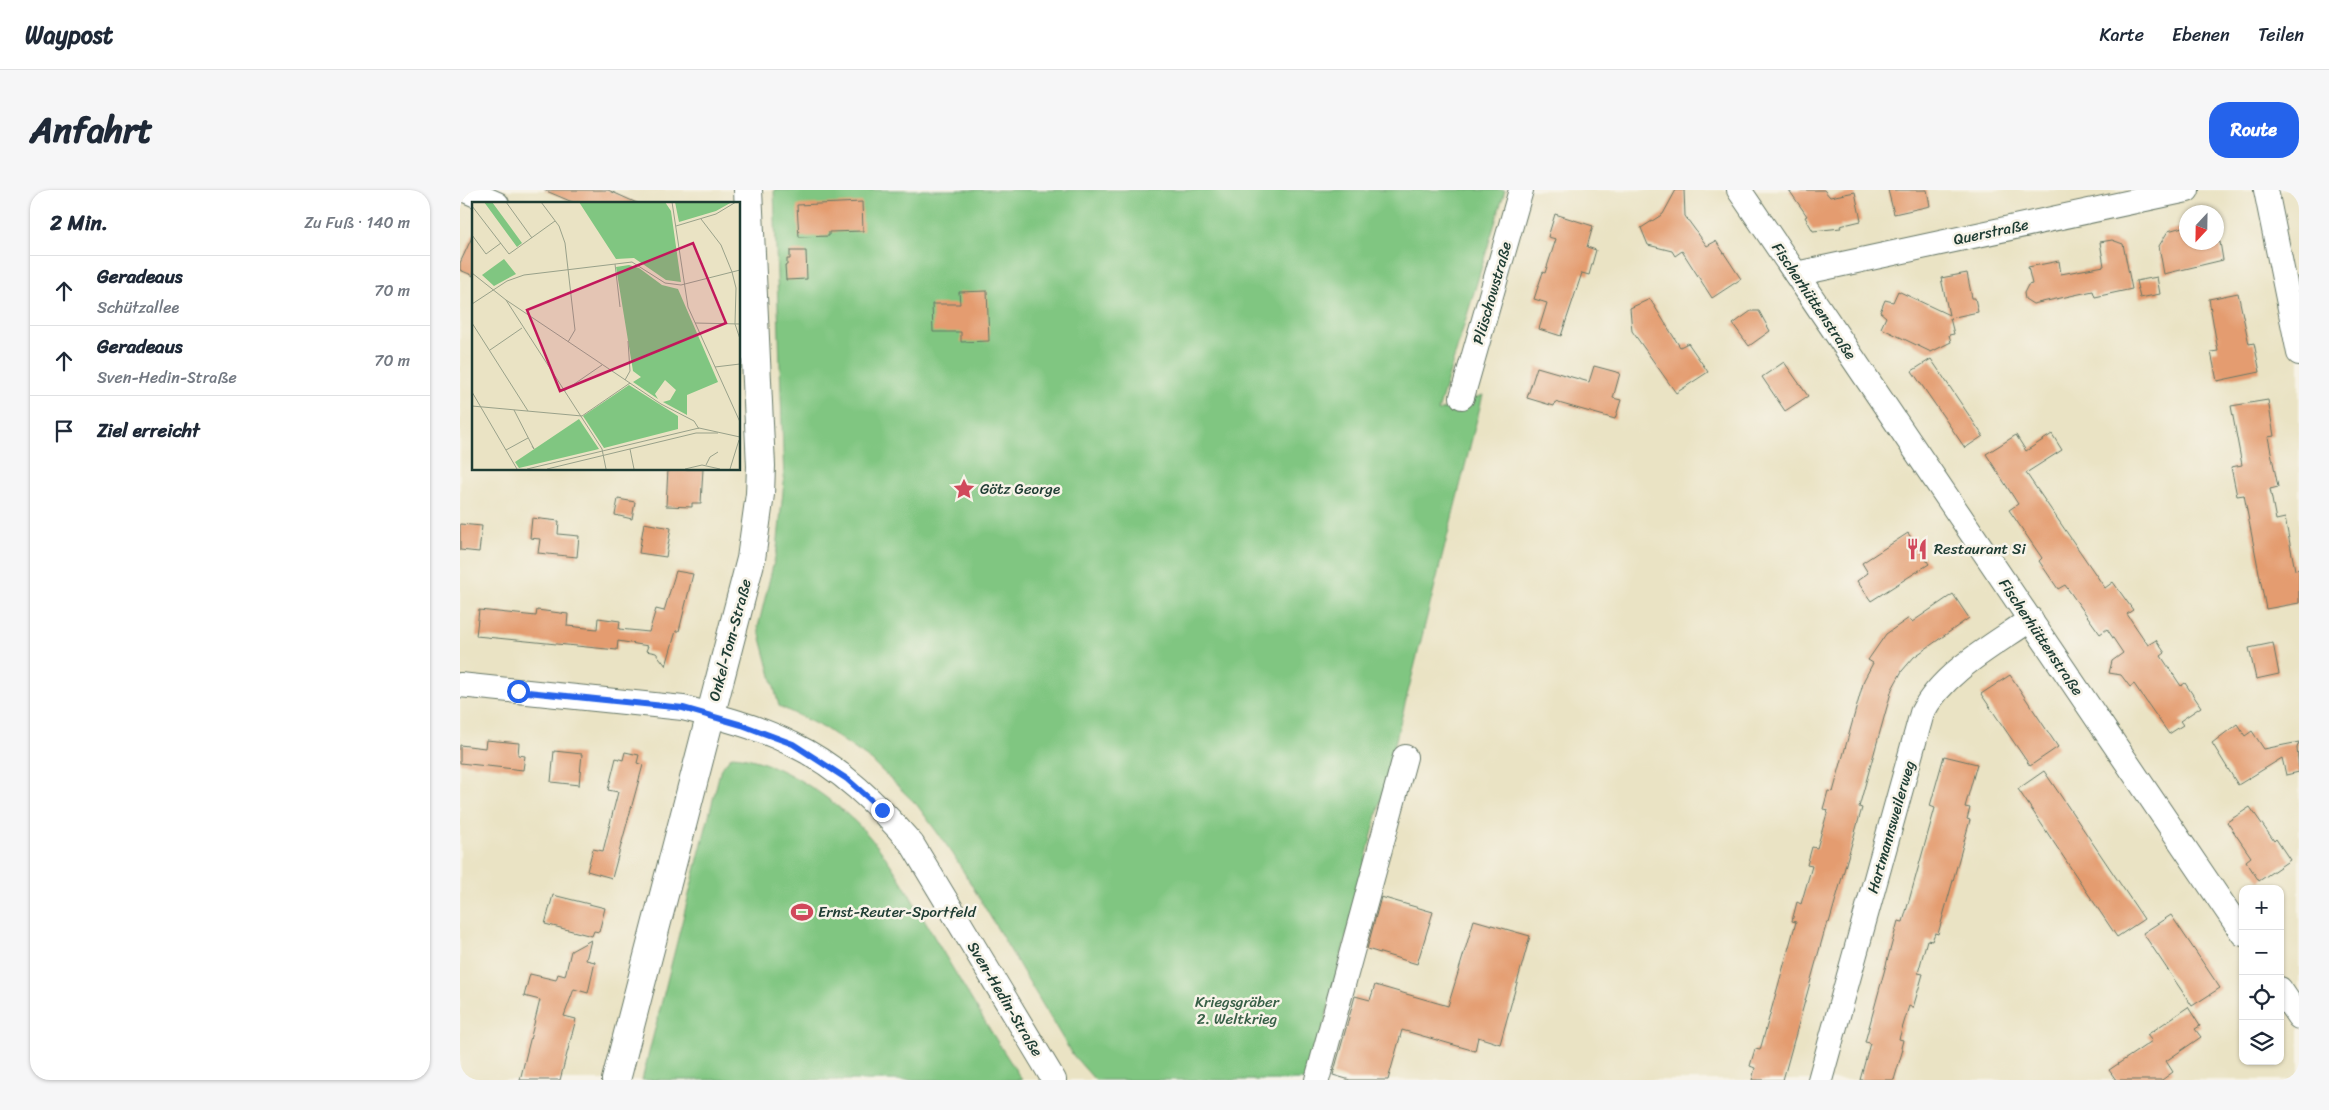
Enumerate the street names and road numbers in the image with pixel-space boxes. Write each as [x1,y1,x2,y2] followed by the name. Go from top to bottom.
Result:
[1951,211,2031,253] street label: Querstraße
[1765,237,1863,365] street label: Fischerhüttenstraße
[1465,239,1519,347] street label: Plüschowstraße
[1992,573,2090,701] street label: Fischerhüttenstraße
[701,576,759,704] street label: Onkel-Tom-Straße
[1860,757,1923,897] street label: Hartmannsweilerweg
[960,936,1050,1062] street label: Sven-Hedin-Straße

